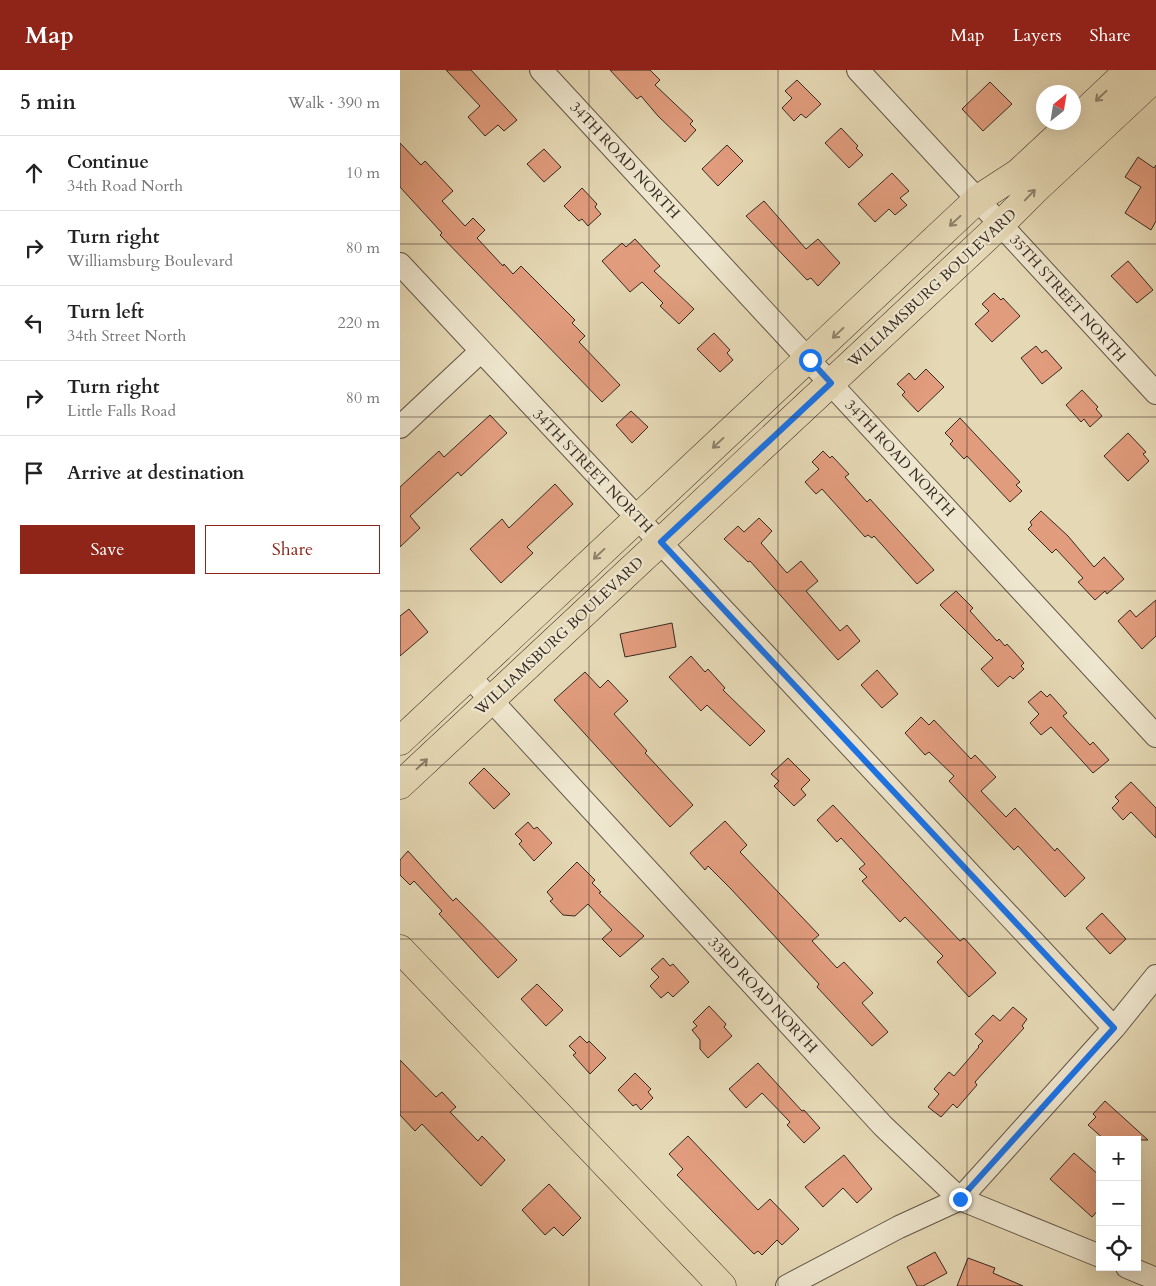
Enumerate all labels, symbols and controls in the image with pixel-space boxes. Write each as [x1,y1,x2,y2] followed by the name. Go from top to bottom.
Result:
[25,19,74,52] text: Map
[950,23,985,48] text: Map
[1013,23,1062,48] text: Layers
[1090,23,1131,48] text: Share
[1036,85,1081,130] north arrow
[20,88,76,117] text: 5 min
[1095,90,1108,102] one-way arrow
[288,92,380,114] text: Walk · 390 m
[566,97,685,223] street label: 34TH ROAD NORTH
[67,149,149,175] text: Continue
[20,159,48,187] icon: ahead
[346,162,380,184] text: 10 m
[67,175,183,197] text: 34th Road North
[1024,189,1036,201] one-way arrow
[843,204,1021,372] street label: WILLIAMSBURG BOULEVARD
[949,215,962,227] one-way arrow
[67,224,159,250] text: Turn right
[1005,230,1131,366] street label: 35TH STREET NORTH
[20,234,48,262] icon: right
[346,237,380,259] text: 80 m
[67,250,233,272] text: Williamsburg Boulevard
[67,299,144,325] text: Turn left
[20,309,48,337] icon: left
[338,312,380,334] text: 220 m
[67,325,186,347] text: 34th Street North
[831,327,844,339] one-way arrow
[799,349,822,372] route start
[67,374,159,400] text: Turn right
[20,384,48,412] icon: right
[346,387,380,409] text: 80 m
[841,395,960,521] street label: 34TH ROAD NORTH
[67,400,176,422] text: Little Falls Road
[528,405,658,538] street label: 34TH STREET NORTH
[712,437,725,449] one-way arrow
[20,459,48,487] icon: arrive
[67,460,244,486] text: Arrive at destination
[20,525,195,574] button: Save
[205,525,380,574] button: Share
[593,548,605,560] one-way arrow
[470,552,648,720] street label: WILLIAMSBURG BOULEVARD
[416,758,429,770] one-way arrow
[704,933,822,1058] street label: 33RD ROAD NORTH
[1096,1136,1141,1271] map controls
[1096,1136,1141,1181] button: +
[1096,1181,1141,1226] button: −
[949,1188,972,1211] route end
[1096,1226,1141,1271] button: locate

